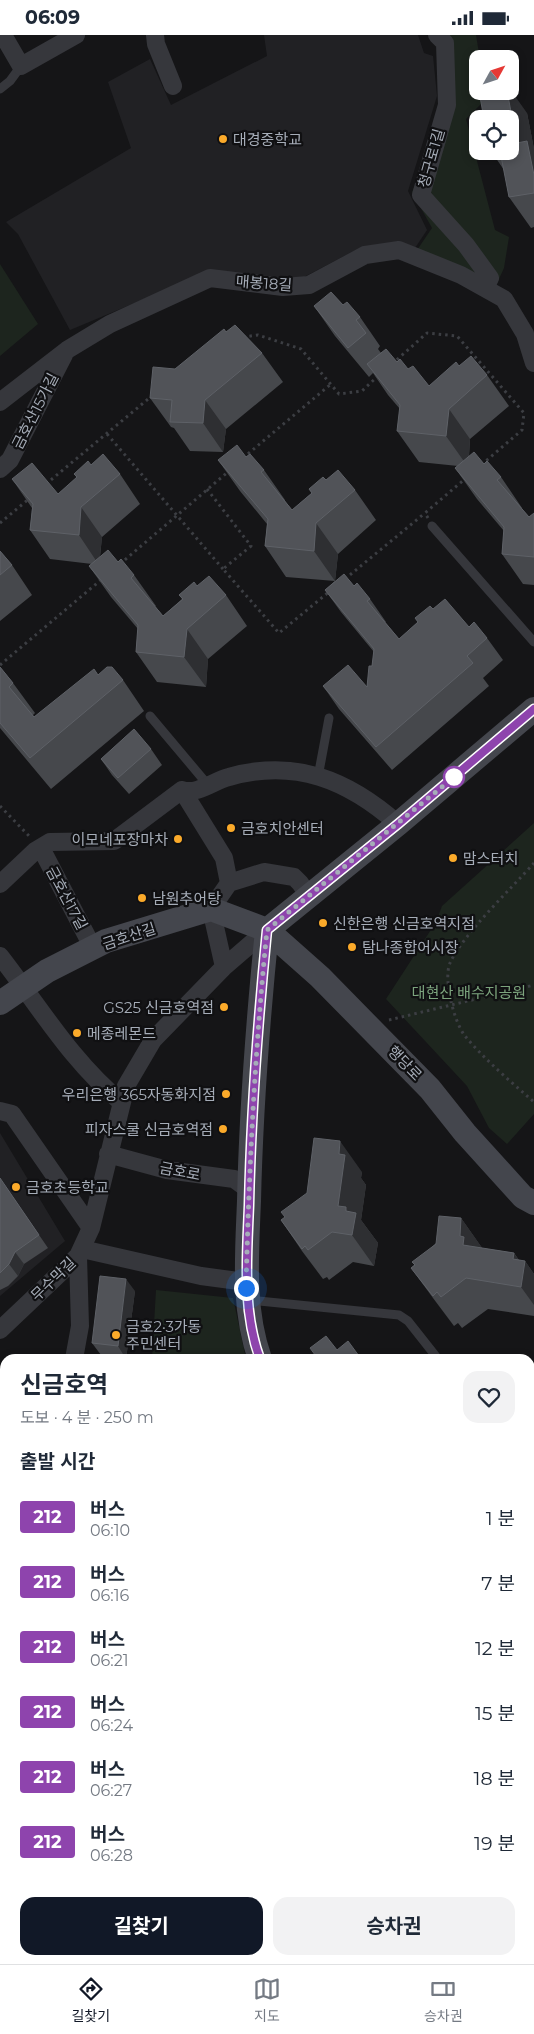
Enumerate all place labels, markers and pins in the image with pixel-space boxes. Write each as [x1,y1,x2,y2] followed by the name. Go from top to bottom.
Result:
[233,130,302,149] place label: 대경중학교
[217,133,229,145] marker: 대경중학교
[443,766,465,788] unlabelled marker
[241,819,324,838] place label: 금호치안센터
[225,822,237,834] marker: 금호치안센터
[71,830,168,849] place label: 이모네포장마차
[172,833,184,845] marker: 이모네포장마차
[463,849,518,868] place label: 맘스터치
[447,852,459,864] marker: 맘스터치
[152,889,221,908] place label: 남원추어탕
[136,892,148,904] marker: 남원추어탕
[333,914,475,933] place label: 신한은행 신금호역지점
[317,917,329,929] marker: 신한은행 신금호역지점
[362,938,459,957] place label: 탐나종합어시장
[346,941,358,953] marker: 탐나종합어시장
[103,998,214,1017] place label: GS25 신금호역점
[218,1001,230,1013] marker: GS25 신금호역점
[87,1024,156,1043] place label: 메종레몬드
[71,1027,83,1039] marker: 메종레몬드
[62,1085,216,1104] place label: 우리은행 365자동화지점
[220,1088,232,1100] marker: 우리은행 365자동화지점
[85,1120,213,1139] place label: 피자스쿨 신금호역점
[217,1123,229,1135] marker: 피자스쿨 신금호역점
[26,1178,109,1197] place label: 금호초등학교
[10,1181,22,1193] marker: 금호초등학교
[126,1317,202,1353] place label: 금호2·3가동 주민센터
[110,1329,122,1341] marker: 금호2·3가동 주민센터

